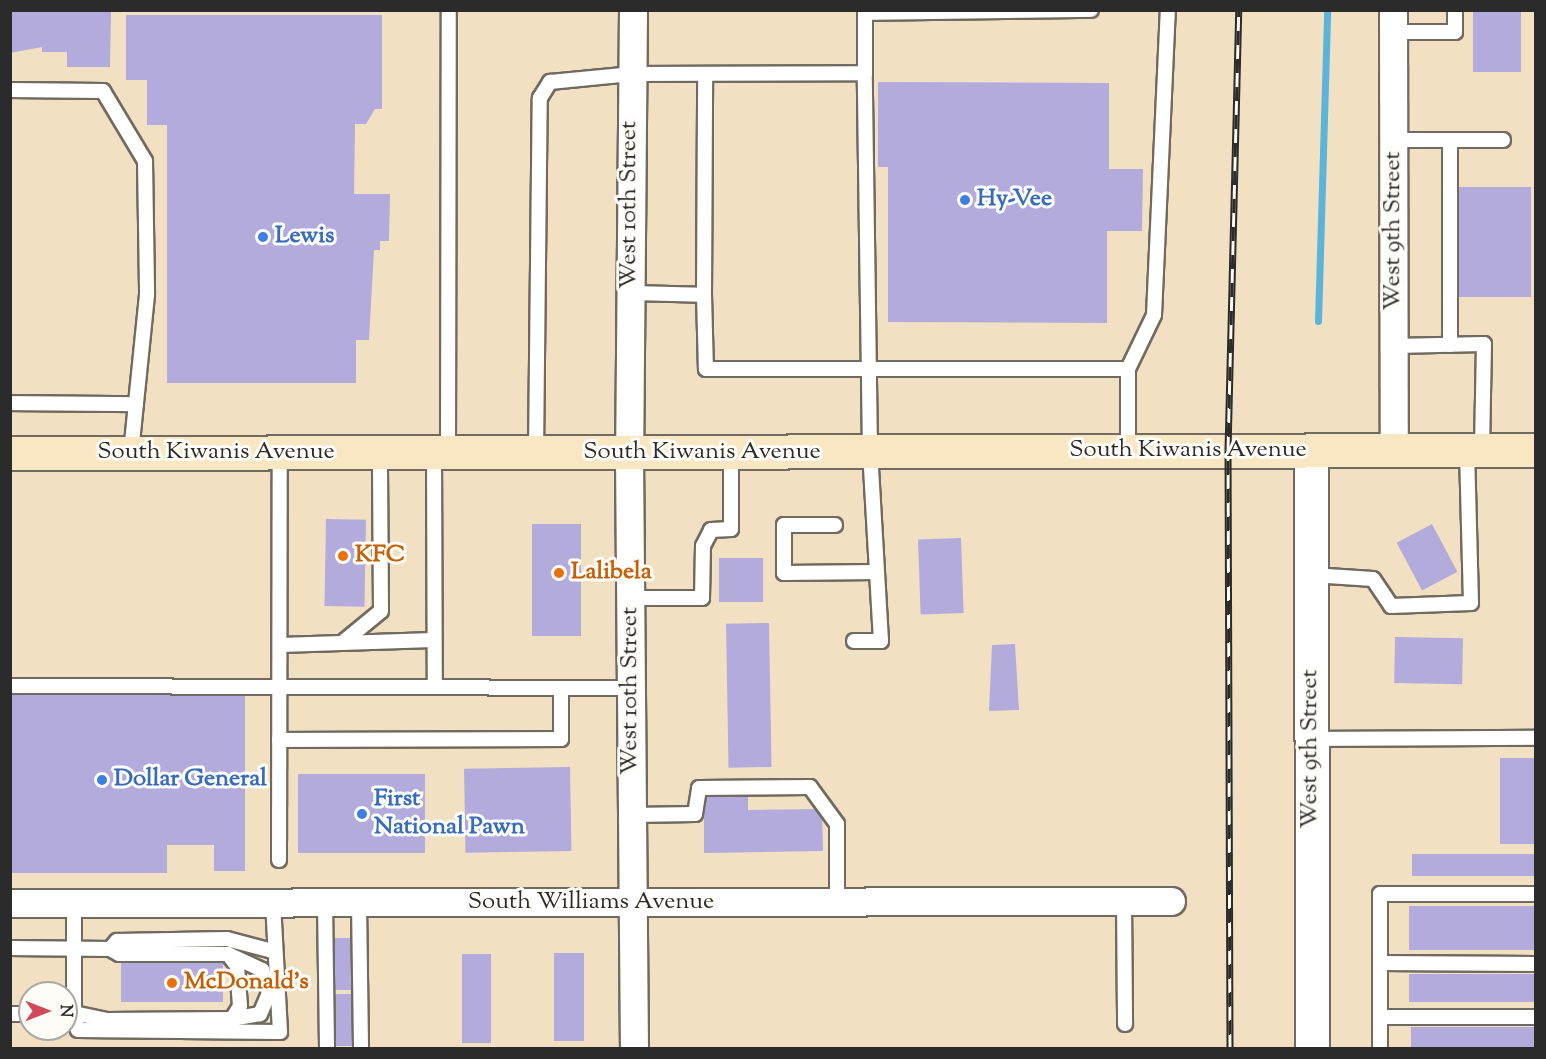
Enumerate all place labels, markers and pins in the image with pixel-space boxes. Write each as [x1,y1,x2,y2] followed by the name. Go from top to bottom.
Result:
[977,186,1052,214] place label: Hy-Vee
[958,193,972,207] marker: Hy-Vee
[275,223,334,251] place label: Lewis
[256,230,270,244] marker: Lewis
[355,542,405,570] place label: KFC
[336,549,350,563] marker: KFC
[571,559,652,587] place label: Lalibela
[552,566,566,580] marker: Lalibela
[114,766,267,794] place label: Dollar General
[95,773,109,787] marker: Dollar General
[374,786,525,842] place label: First National Pawn
[355,807,369,821] marker: First National Pawn
[184,969,309,997] place label: McDonald's
[165,976,179,990] marker: McDonald's

